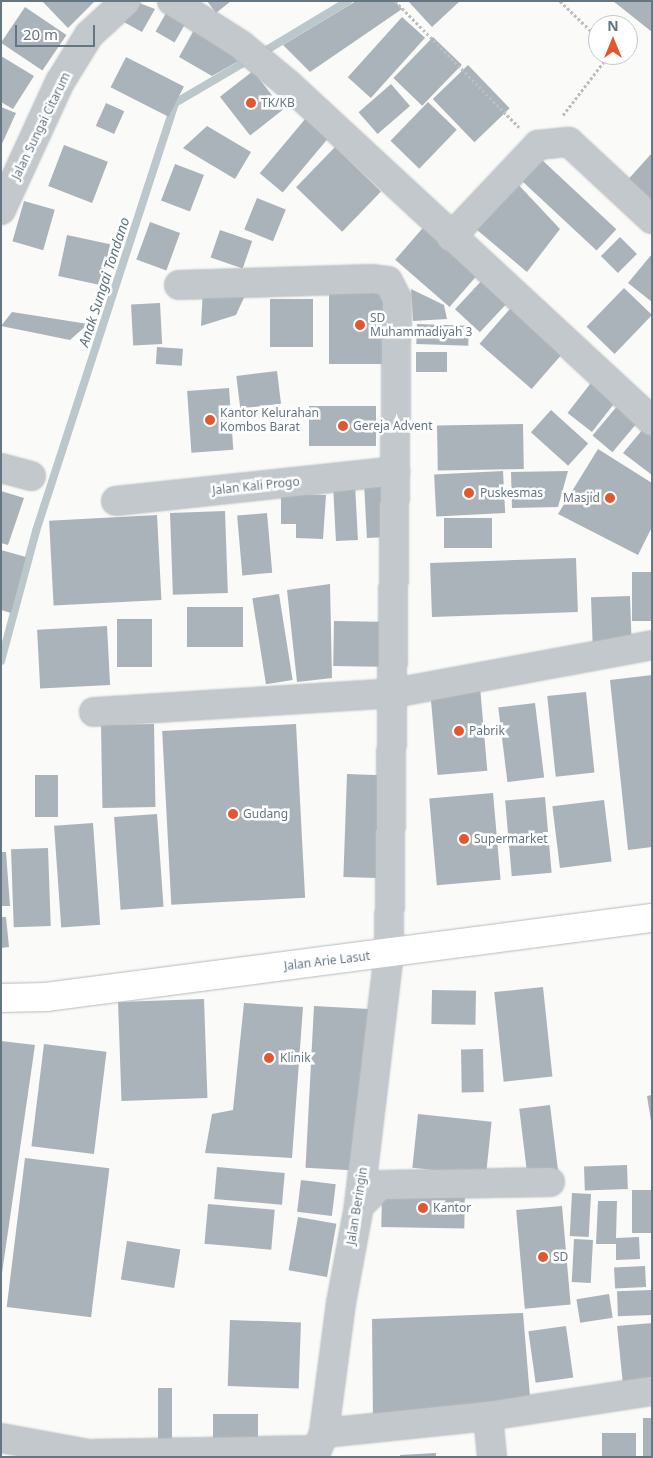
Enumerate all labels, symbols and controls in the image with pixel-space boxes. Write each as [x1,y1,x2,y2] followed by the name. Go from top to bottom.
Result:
[18,15,98,47] scale bar
[588,15,638,65] north arrow
[607,16,619,35] text: N
[23,24,58,44] text: 20 m
[9,70,73,182] street label: Jalan Sungai Citarum
[261,96,295,110] place label: TK/KB
[245,97,257,109] marker: TK/KB
[75,215,133,349] water label: Anak Sungai Tondano
[370,311,472,339] place label: SD Muhammadiyah 3
[354,319,366,331] marker: SD Muhammadiyah 3
[220,406,319,434] place label: Kantor Kelurahan Kombos Barat
[204,414,216,426] marker: Kantor Kelurahan Kombos Barat
[353,419,433,433] place label: Gereja Advent
[337,420,349,432] marker: Gereja Advent
[212,474,300,498] street label: Jalan Kali Progo
[462,486,476,500] marker: Puskesmas
[480,486,543,500] place label: Puskesmas
[563,491,600,505] place label: Masjid
[604,492,616,504] marker: Masjid
[469,724,505,738] place label: Pabrik
[453,725,465,737] marker: Pabrik
[243,807,288,821] place label: Gudang
[227,808,239,820] marker: Gudang
[474,832,548,846] place label: Supermarket
[458,833,470,845] marker: Supermarket
[283,949,371,973] street label: Jalan Arie Lasut
[262,1051,276,1065] marker: Klinik
[280,1051,311,1065] place label: Klinik
[344,1166,370,1246] street label: Jalan Beringin
[433,1201,471,1215] place label: Kantor
[417,1202,429,1214] marker: Kantor
[553,1250,568,1264] place label: SD
[537,1251,549,1263] marker: SD

